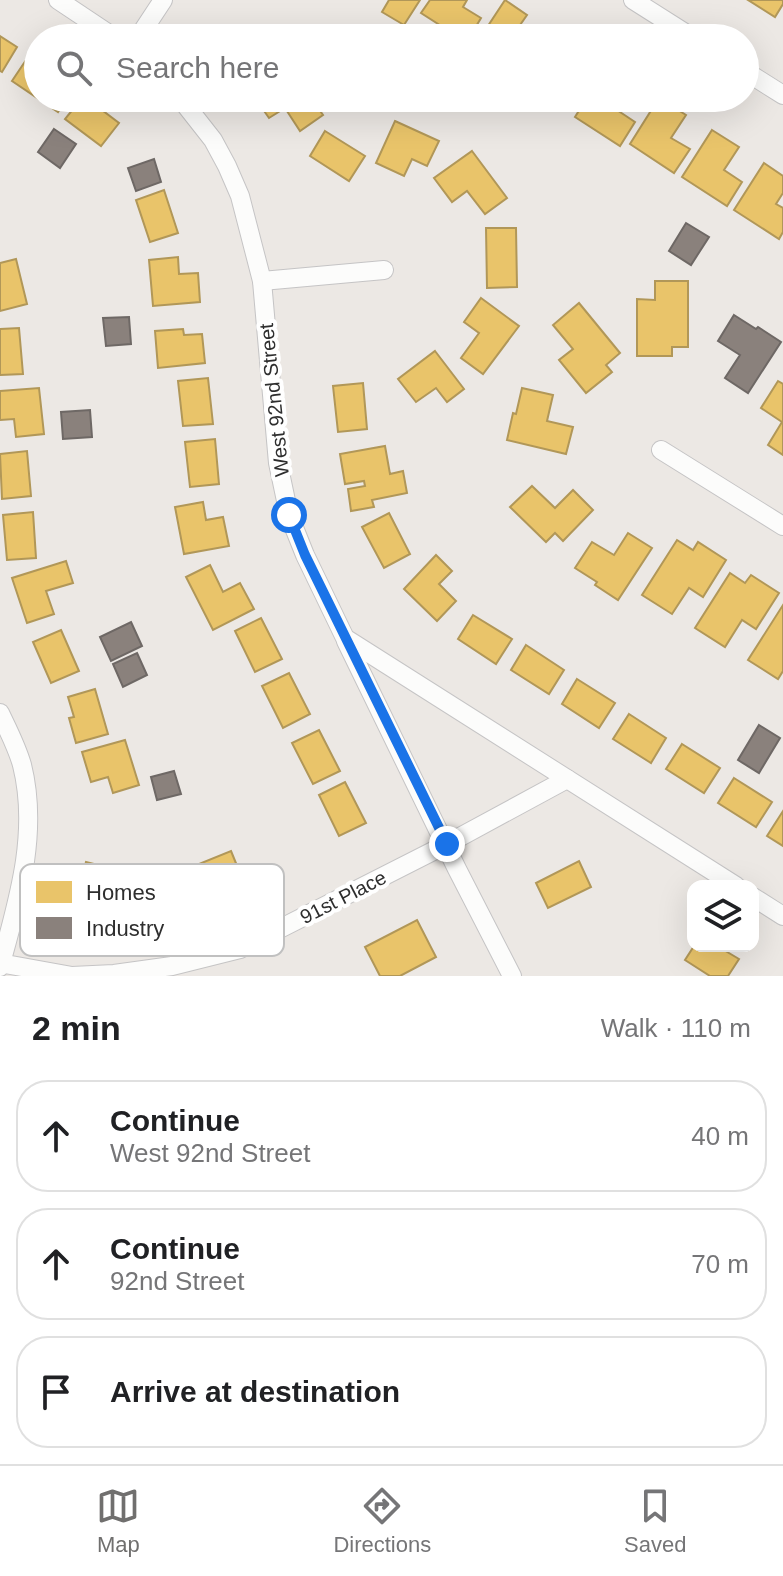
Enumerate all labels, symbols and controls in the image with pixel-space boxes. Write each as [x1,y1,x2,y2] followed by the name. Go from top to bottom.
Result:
[24,24,759,112] search box
[52,46,96,90] icon: search
[116,51,279,84] text: Search here
[255,322,293,478] street label: West 92nd Street
[271,497,307,533] route start
[429,826,465,862] route end
[20,864,284,956] legend
[296,866,390,928] street label: 91st Place
[86,880,156,905] text: Homes
[687,880,759,952] map controls
[687,880,759,952] button: layers
[86,916,164,941] text: Industry
[32,1009,121,1047] text: 2 min
[601,1013,751,1043] text: Walk · 110 m
[110,1104,240,1137] text: Continue
[34,1114,78,1158] icon: ahead
[691,1121,749,1151] text: 40 m
[110,1138,310,1168] text: West 92nd Street
[110,1232,240,1265] text: Continue
[34,1242,78,1286] icon: ahead
[691,1249,749,1279] text: 70 m
[110,1266,244,1296] text: 92nd Street
[34,1370,78,1414] icon: arrive
[110,1375,400,1408] text: Arrive at destination
[96,1484,140,1558] tab: Map
[333,1484,431,1558] tab: Directions
[624,1484,687,1558] tab: Saved

